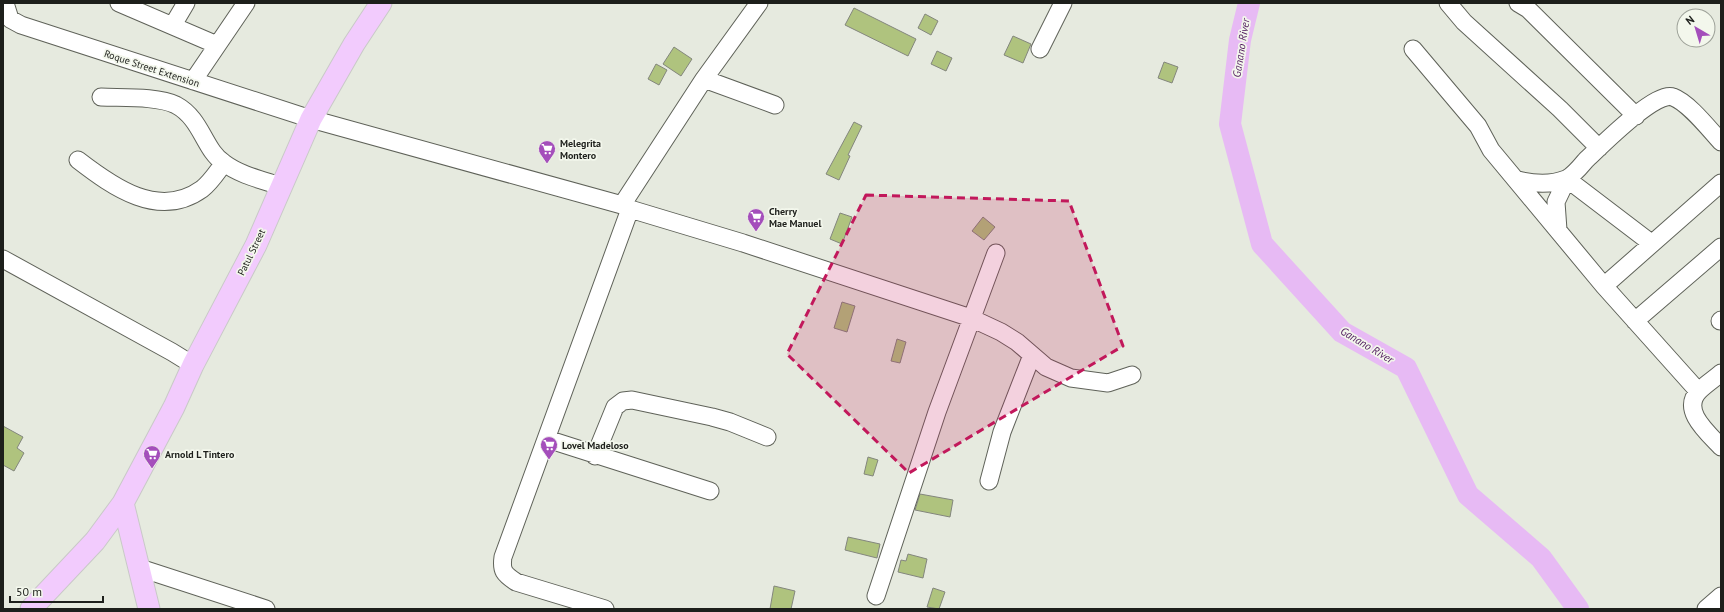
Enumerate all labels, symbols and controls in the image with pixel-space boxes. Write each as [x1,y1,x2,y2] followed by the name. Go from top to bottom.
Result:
[1676,8,1716,48] north arrow
[1683,12,1697,28] text: N
[1229,16,1253,78] water label: Ganano River
[102,47,201,90] street label: Roque Street Extension
[560,137,601,162] place label: Melegrita Montero
[537,139,557,164] supermarket icon: Melegrita Montero
[769,205,821,230] place label: Cherry Mae Manuel
[746,207,766,232] supermarket icon: Cherry Mae Manuel
[235,226,269,278] street label: Patul Street
[1338,324,1397,367] water label: Ganano River
[539,435,559,460] supermarket icon: Lovel Madeloso
[562,439,629,452] place label: Lovel Madeloso
[142,444,162,469] supermarket icon: Arnold L Tintero
[165,448,235,461] place label: Arnold L Tintero
[10,578,103,604] scale bar
[16,584,42,599] text: 50 m

